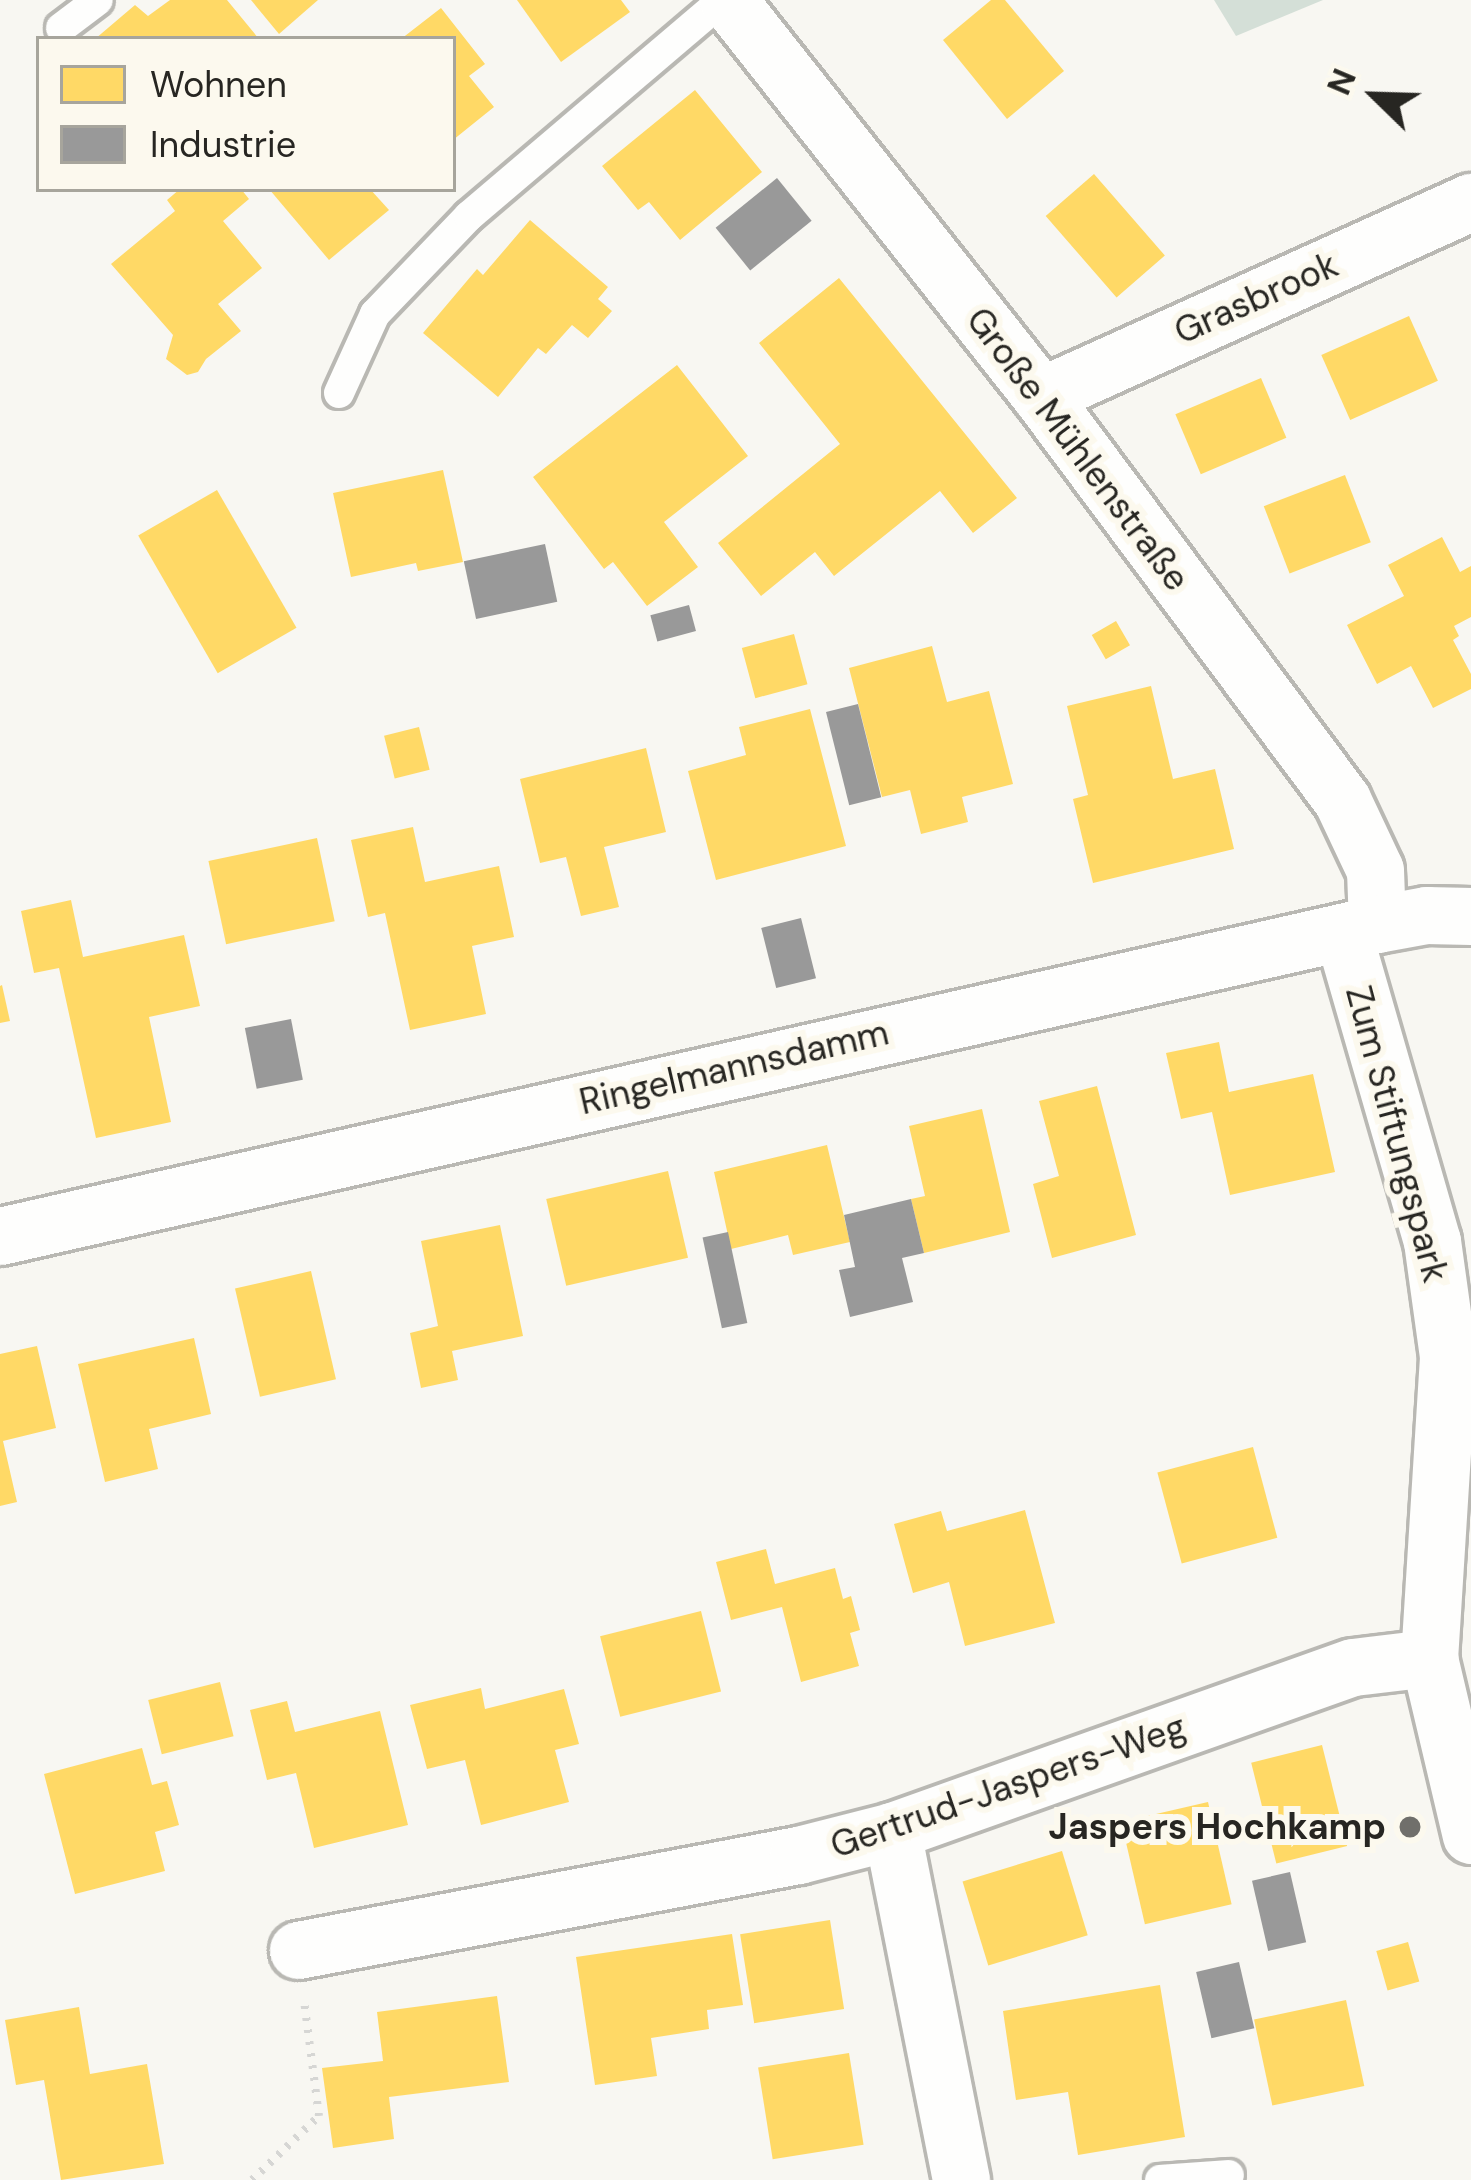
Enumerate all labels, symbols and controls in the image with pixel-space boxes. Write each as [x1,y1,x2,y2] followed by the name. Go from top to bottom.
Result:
[36,36,456,192] legend
[1315,36,1435,156] north arrow
[150,61,287,108] text: Wohnen
[1317,62,1366,101] text: N
[150,121,296,168] text: Industrie
[1168,243,1344,353] street label: Grasbrook
[957,299,1199,599] street label: Große Mühlenstraße
[1337,981,1457,1287] street label: Zum Stiftungspark
[575,1010,893,1124] street label: Ringelmannsdamm
[825,1705,1191,1867] street label: Gertrud-Jaspers-Weg
[1048,1805,1386,1849] place label: Jaspers Hochkamp
[1397,1814,1423,1840] marker: Jaspers Hochkamp

